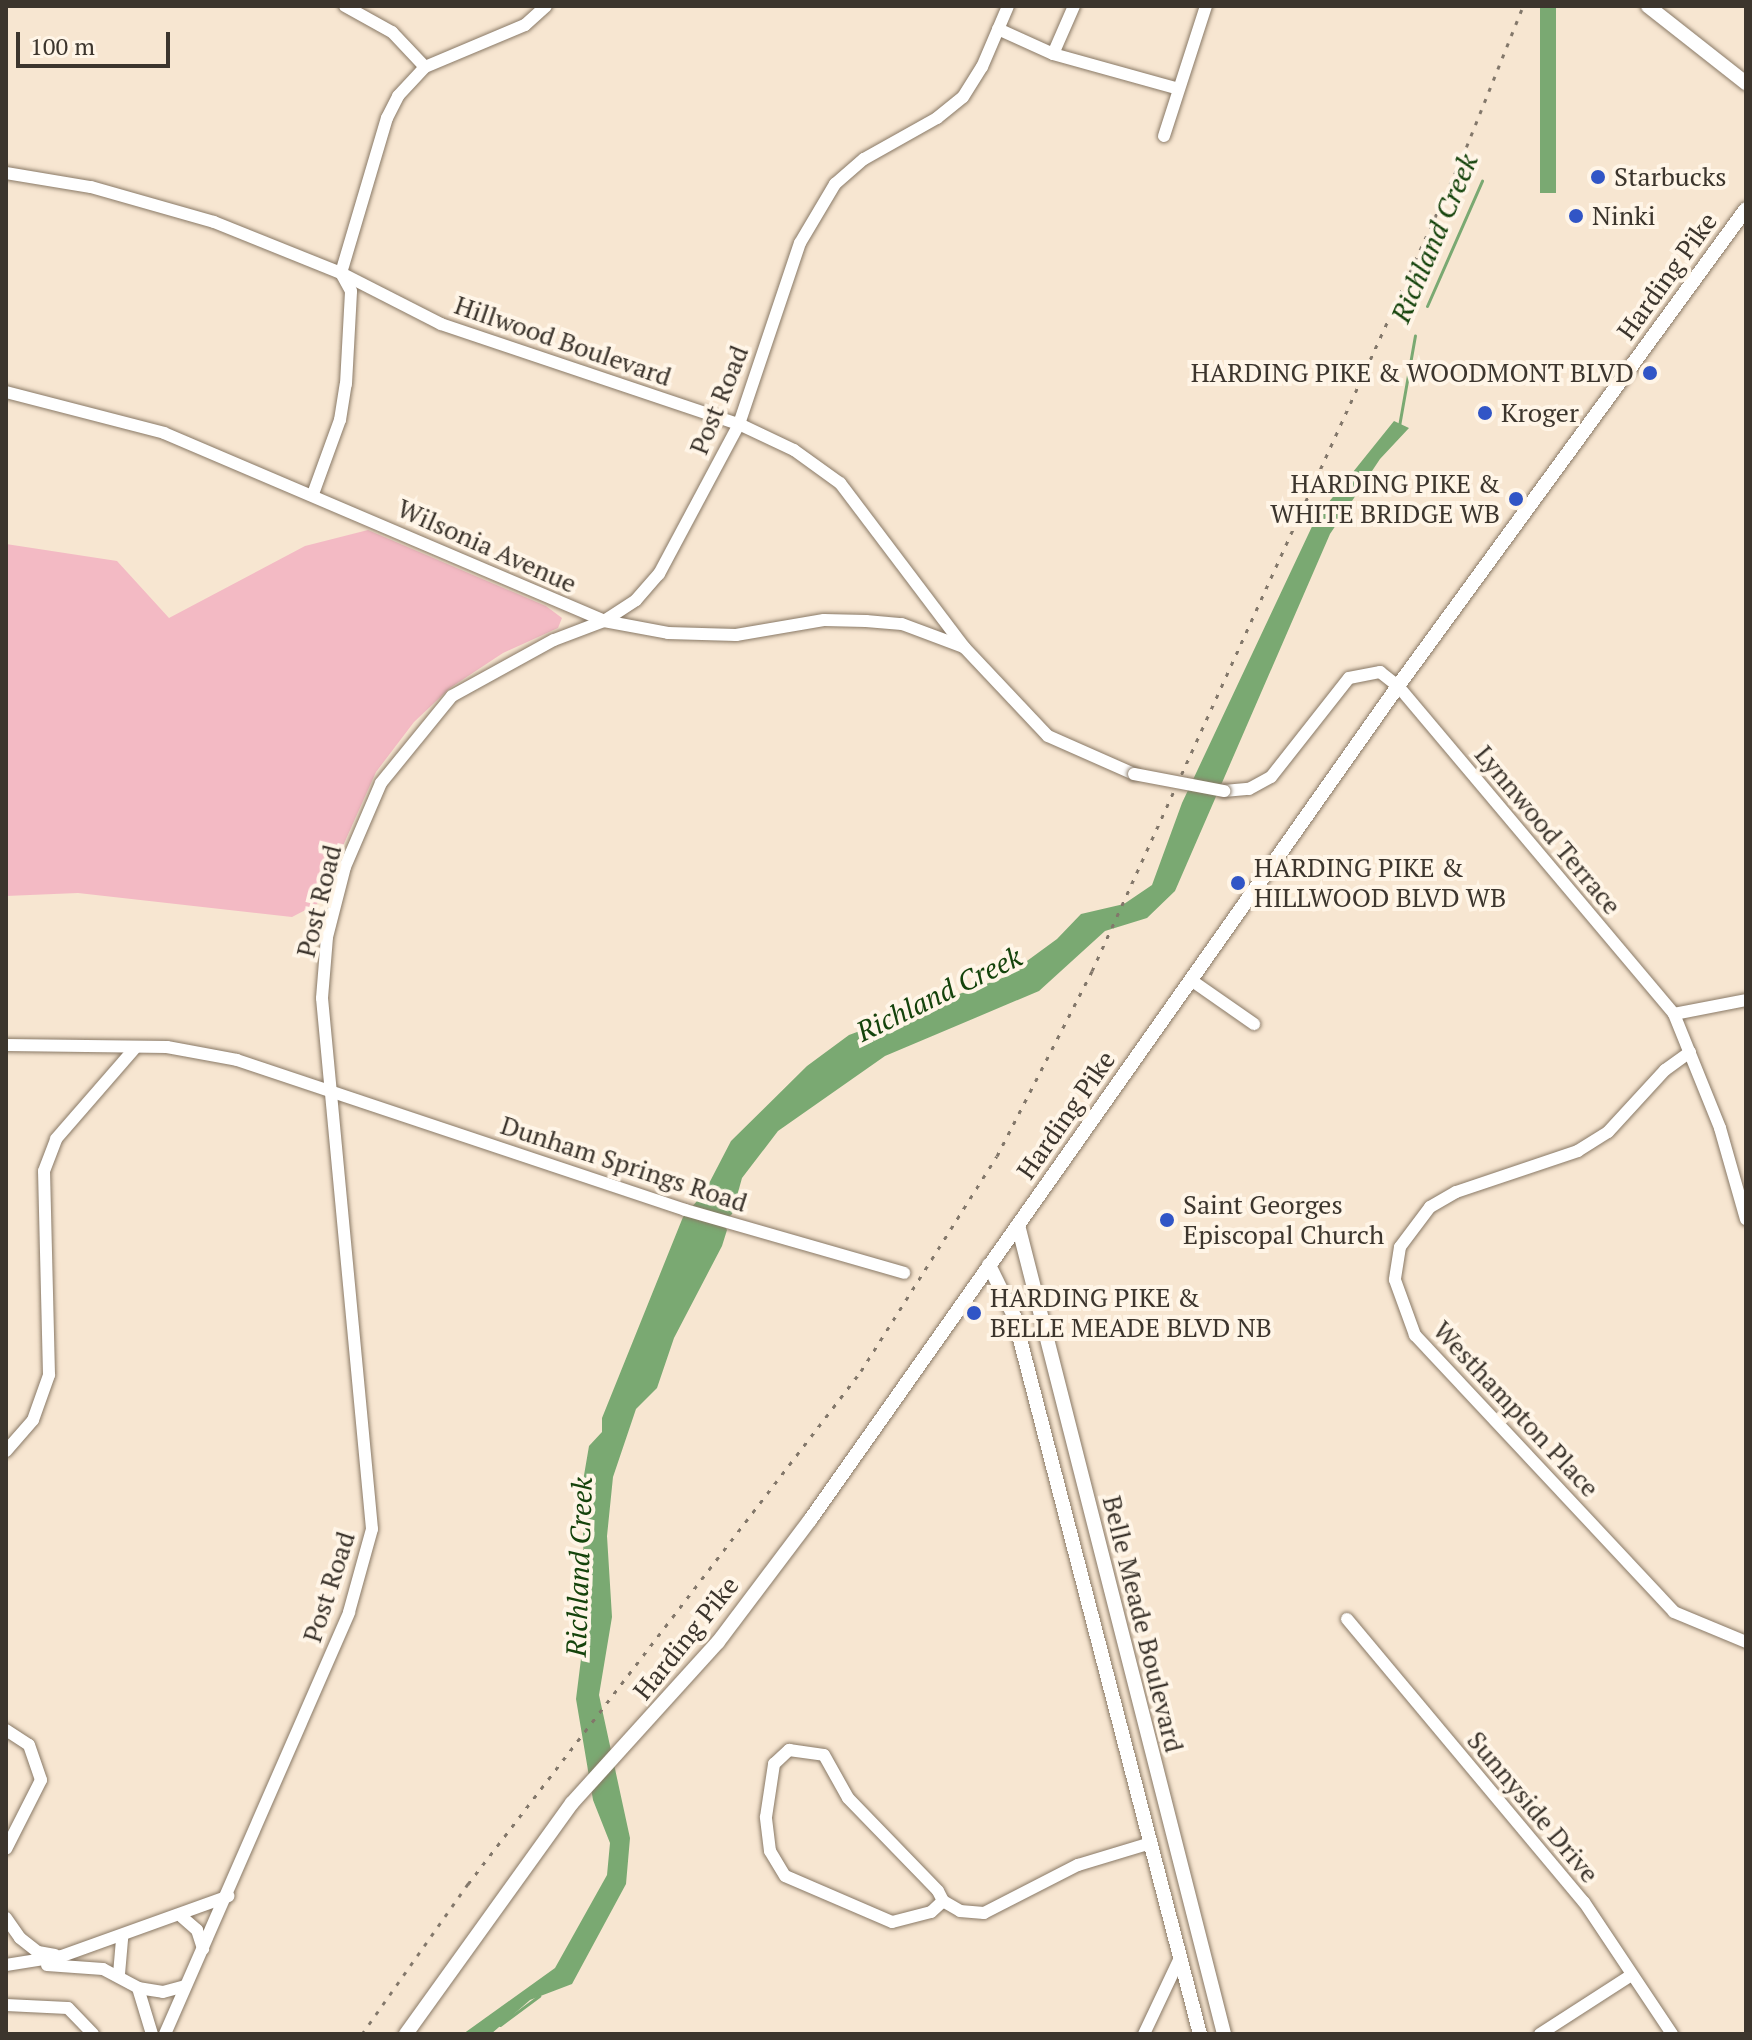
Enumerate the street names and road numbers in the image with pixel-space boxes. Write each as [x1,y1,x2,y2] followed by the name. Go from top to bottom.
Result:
[1611,206,1723,346] street label: Harding Pike
[451,289,675,393] street label: Hillwood Boulevard
[683,341,755,459] street label: Post Road
[392,492,582,600] street label: Wilsonia Avenue
[1468,739,1628,921] street label: Lynnwood Terrace
[290,842,348,960] street label: Post Road
[1010,1045,1122,1185] street label: Harding Pike
[497,1109,751,1219] street label: Dunham Springs Road
[1427,1315,1605,1503] street label: Westhampton Place
[1096,1493,1190,1755] street label: Belle Meade Boulevard
[296,1528,362,1646] street label: Post Road
[627,1570,745,1706] street label: Harding Pike
[1461,1725,1605,1889] street label: Sunnyside Drive

